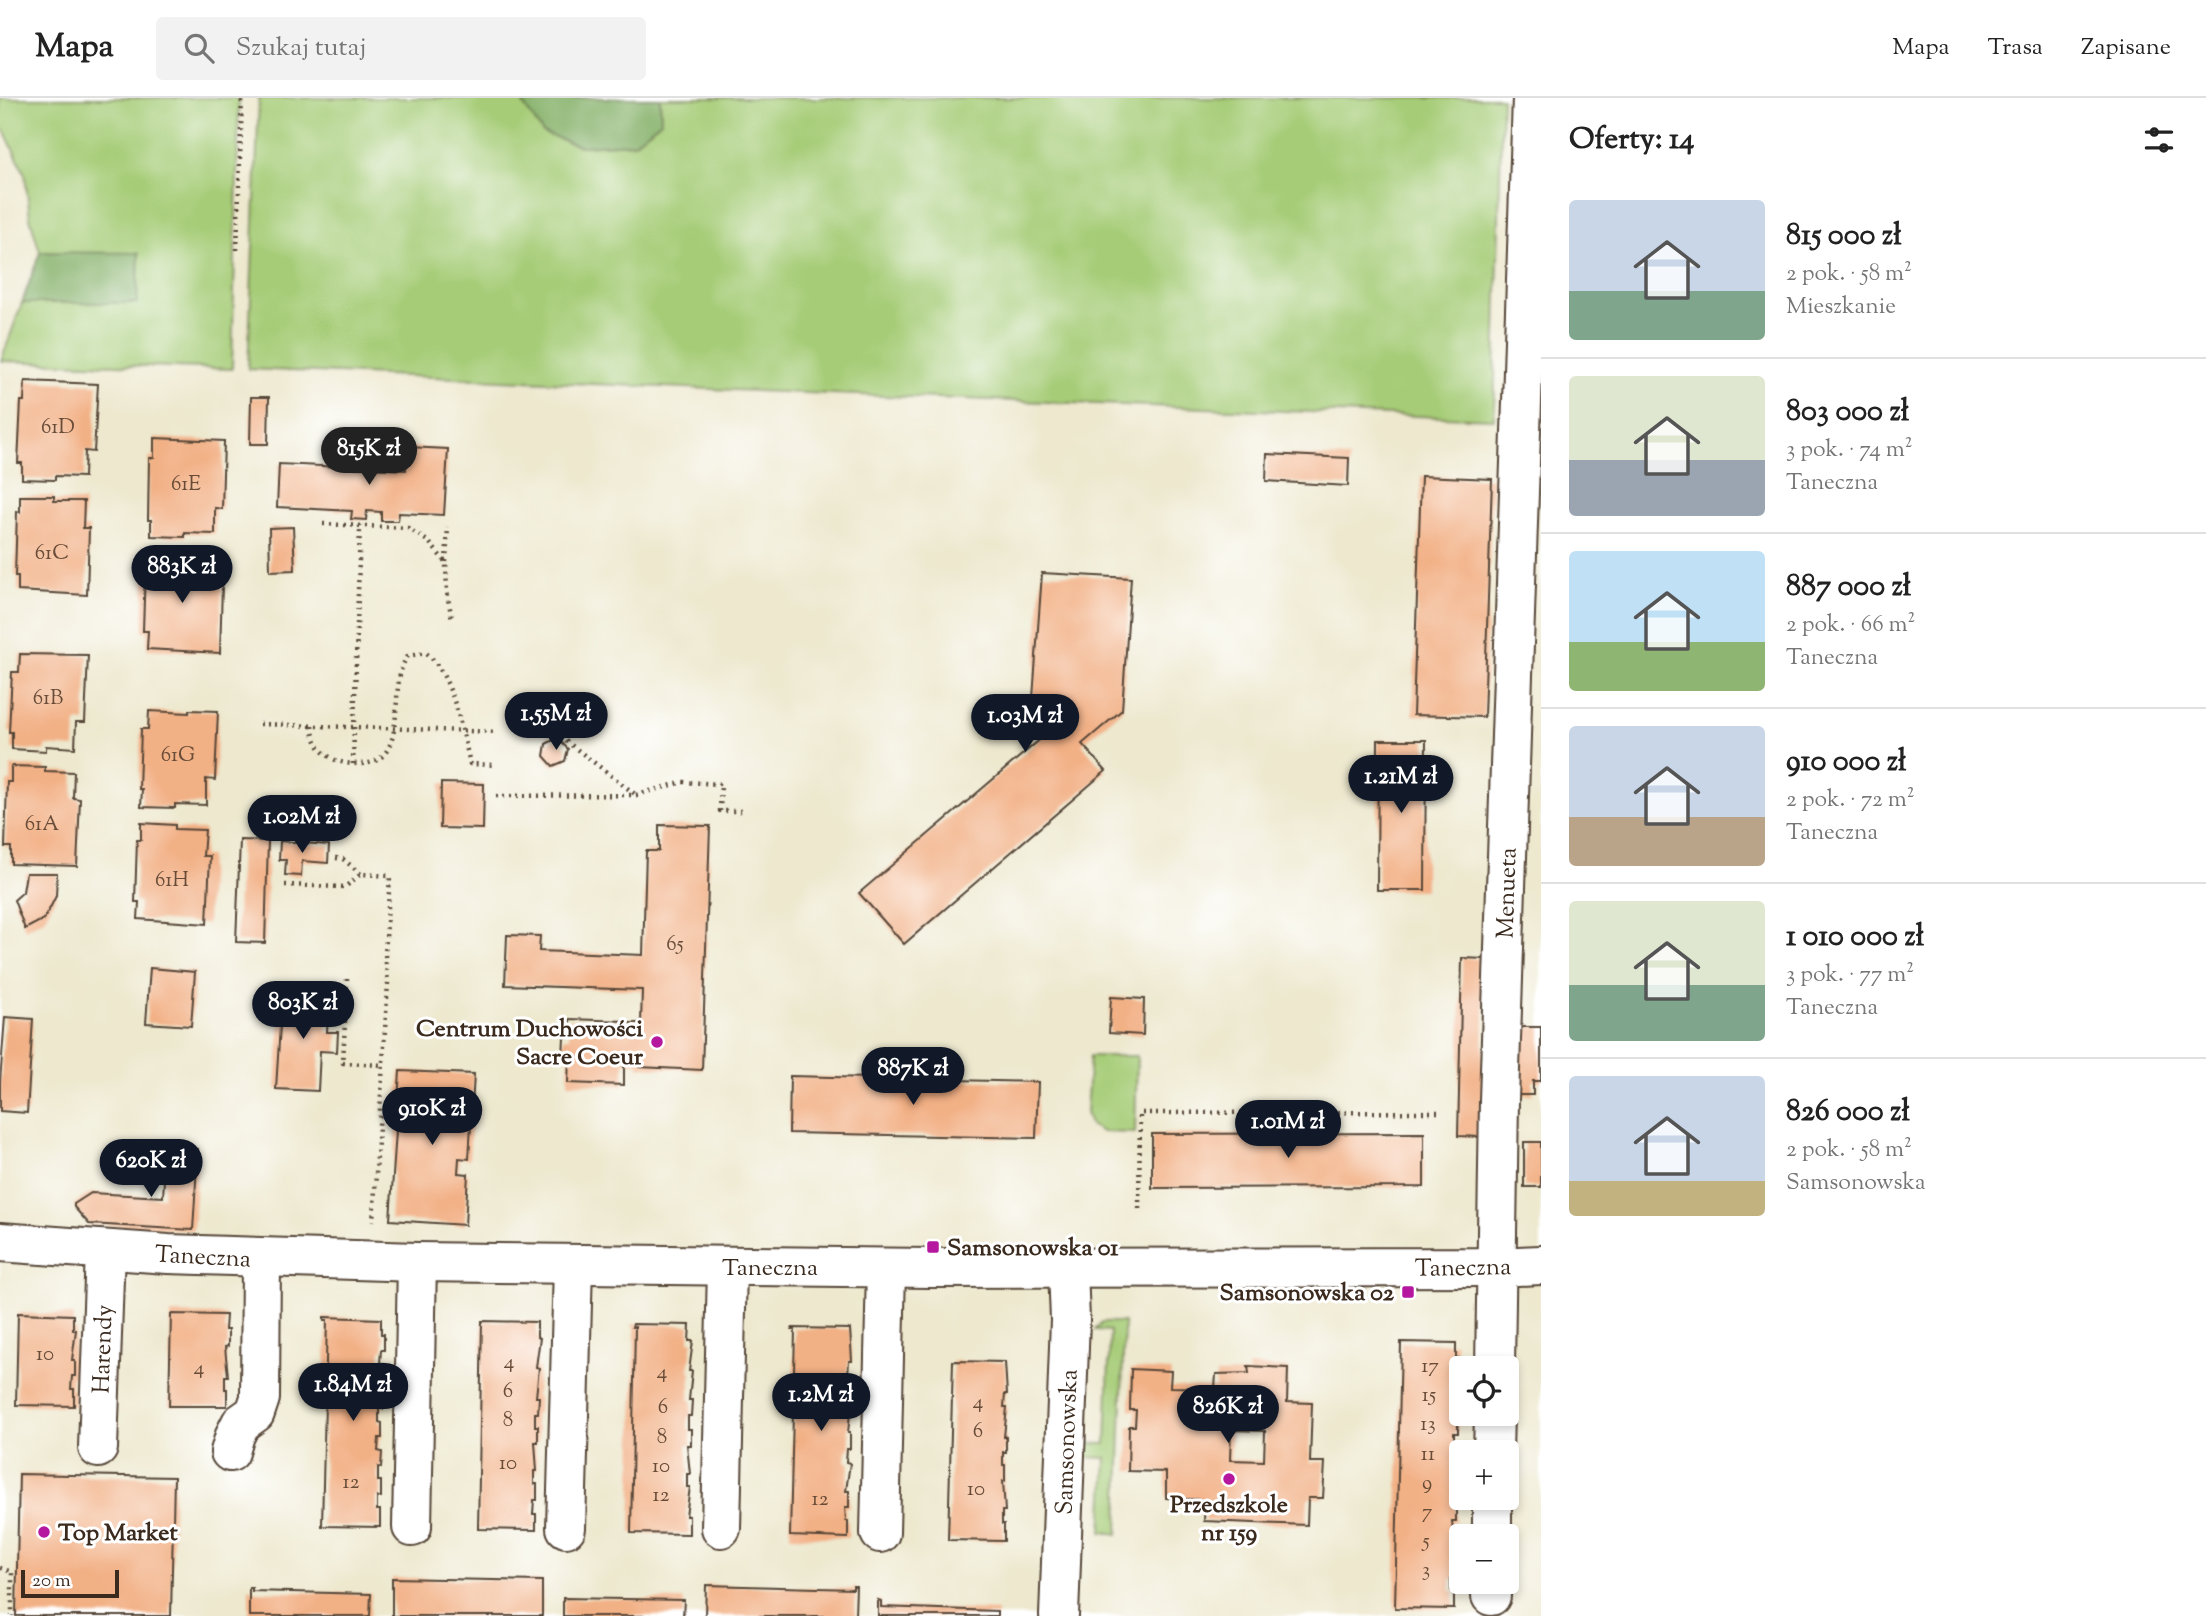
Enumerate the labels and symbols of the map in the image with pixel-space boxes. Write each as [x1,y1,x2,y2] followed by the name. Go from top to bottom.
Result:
[41,413,75,443] house number: 61D
[304,428,434,487] pin: 815K zł
[171,470,201,500] house number: 61E
[35,539,69,569] house number: 61C
[117,546,247,605] pin: 883K zł
[33,684,63,714] house number: 61B
[484,692,628,752] pin: 1.55M zł
[953,694,1097,754] pin: 1.03M zł
[161,741,195,771] house number: 61G
[1329,756,1473,815] pin: 1.21M zł
[230,796,374,855] pin: 1.02M zł
[25,810,59,840] house number: 61A
[1489,847,1527,939] street label: Menueta
[155,866,189,896] house number: 61H
[666,930,684,960] house number: 65
[238,982,368,1041] pin: 803K zł
[416,1013,644,1075] place label: Centrum Duchowości Sacre Coeur
[649,1034,665,1050] marker: Centrum Duchowości Sacre Coeur
[848,1048,978,1107] pin: 887K zł
[367,1088,497,1147] pin: 910K zł
[1216,1100,1360,1160] pin: 1.01M zł
[86,1140,216,1199] pin: 620K zł
[947,1232,1119,1266] place label: Samsonowska 01
[154,1239,252,1277] street label: Taneczna
[925,1239,941,1255] marker: Samsonowska 01
[1415,1251,1511,1287] street label: Taneczna
[722,1252,818,1286] street label: Taneczna
[1220,1277,1395,1311] place label: Samsonowska 02
[1400,1284,1416,1300] marker: Samsonowska 02
[85,1304,123,1394] street label: Harendy
[36,1340,54,1370] house number: 10
[504,1348,514,1378] house number: 4
[1421,1352,1439,1382] house number: 17
[194,1354,204,1384] house number: 4
[657,1358,667,1388] house number: 4
[281,1364,425,1423] pin: 1.84M zł
[1048,1369,1088,1515] street label: Samsonowska
[756,1374,886,1433] pin: 1.2M zł
[503,1377,513,1407] house number: 6
[1422,1381,1436,1411] house number: 15
[1163,1386,1293,1445] pin: 826K zł
[973,1388,983,1418] house number: 4
[658,1393,668,1423] house number: 6
[503,1406,513,1436] house number: 8
[1420,1410,1436,1440] house number: 13
[973,1417,983,1447] house number: 6
[657,1423,667,1453] house number: 8
[1421,1440,1435,1470] house number: 11
[499,1449,517,1479] house number: 10
[652,1452,670,1482] house number: 10
[343,1468,360,1498] house number: 12
[1422,1469,1432,1499] house number: 9
[1221,1471,1237,1487] marker: Przedszkole nr 159
[967,1475,985,1505] house number: 10
[653,1481,670,1511] house number: 12
[812,1485,829,1515] house number: 12
[1170,1489,1288,1551] place label: Przedszkole nr 159
[1422,1498,1433,1528] house number: 7
[58,1517,178,1551] place label: Top Market
[36,1524,52,1540] marker: Top Market
[1421,1527,1430,1557] house number: 5
[1422,1556,1430,1586] house number: 3
[21,1567,119,1599] scale bar

